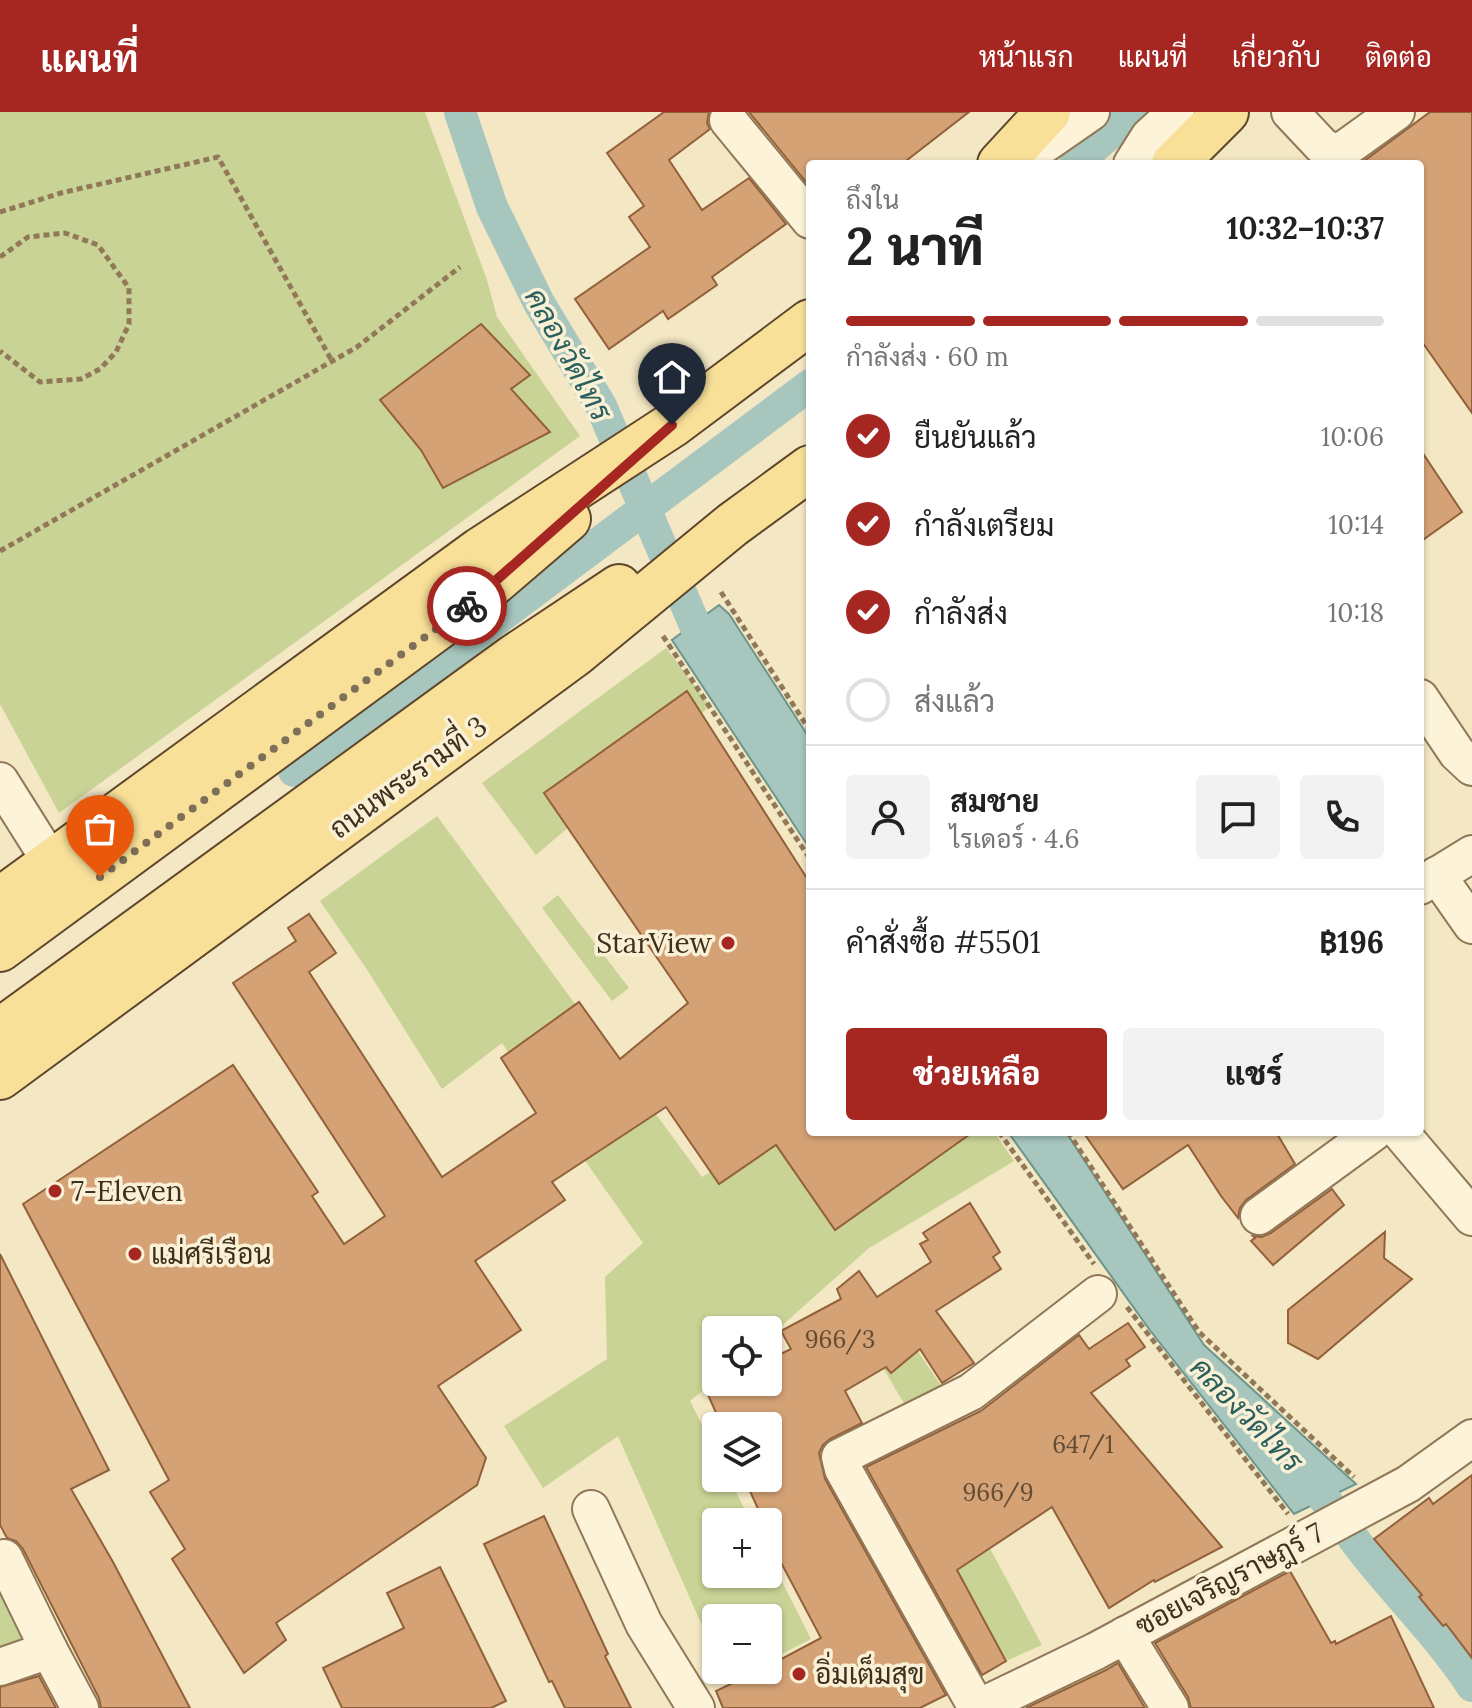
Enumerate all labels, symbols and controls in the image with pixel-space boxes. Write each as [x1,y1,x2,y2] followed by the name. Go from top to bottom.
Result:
[40,34,139,82] text: แผนที่
[979,39,1074,75] text: หน้าแรก
[1118,39,1188,75] text: แผนที่
[1232,39,1321,75] text: เกี่ยวกับ
[1365,39,1432,75] text: ติดต่อ
[846,183,899,216] text: ถึงใน
[1226,209,1384,247] text: 10:32–10:37
[846,213,984,279] text: 2 นาที
[517,281,622,428] water label: คลองวัดไทร
[846,340,1009,373] text: กำลังส่ง · 60 m
[638,343,706,425] pin
[650,355,694,399] icon: home
[846,414,890,458] icon: check
[914,418,1037,456] text: ยืนยันแล้ว
[1321,420,1384,453] text: 10:06
[846,502,890,546] icon: check
[914,506,1054,544] text: กำลังเตรียม
[1328,508,1384,541] text: 10:14
[427,566,507,646] courier
[445,584,489,628] icon: bike
[846,590,890,634] icon: check
[914,594,1008,632] text: กำลังส่ง
[1328,596,1384,629] text: 10:18
[914,682,995,720] text: ส่งแล้ว
[319,703,494,846] street label: ถนนพระรามที่ 3
[846,775,930,859] button: person
[1196,775,1280,859] button: chat
[1300,775,1384,859] button: phone
[950,782,1039,820] text: สมชาย
[66,795,134,877] pin
[78,807,122,851] icon: bag
[950,822,1079,855] text: ไรเดอร์ · 4.6
[846,923,1041,961] text: คำสั่งซื้อ #5501
[1319,923,1384,961] text: ฿196
[596,925,713,961] place label: StarView
[719,934,737,952] marker: StarView
[846,1028,1107,1120] button: ช่วยเหลือ
[1123,1028,1384,1120] button: แชร์
[71,1173,183,1209] place label: 7-Eleven
[46,1182,64,1200] marker: 7-Eleven
[151,1236,271,1272] place label: แม่ศรีเรือน
[126,1245,144,1263] marker: แม่ศรีเรือน
[702,1316,782,1684] map controls
[702,1316,782,1396] button: locate
[805,1324,875,1355] house number: 966/3
[1183,1348,1312,1481] water label: คลองวัดไทร
[702,1412,782,1492] button: layers
[1052,1429,1114,1460] house number: 647/1
[962,1477,1034,1508] house number: 966/9
[702,1508,782,1588] button: +
[1128,1513,1330,1645] street label: ซอยเจริญราษฎร์ 7
[702,1604,782,1684] button: −
[815,1651,924,1694] place label: อิ่มเต็มสุข
[790,1665,808,1683] marker: อิ่มเต็มสุข

